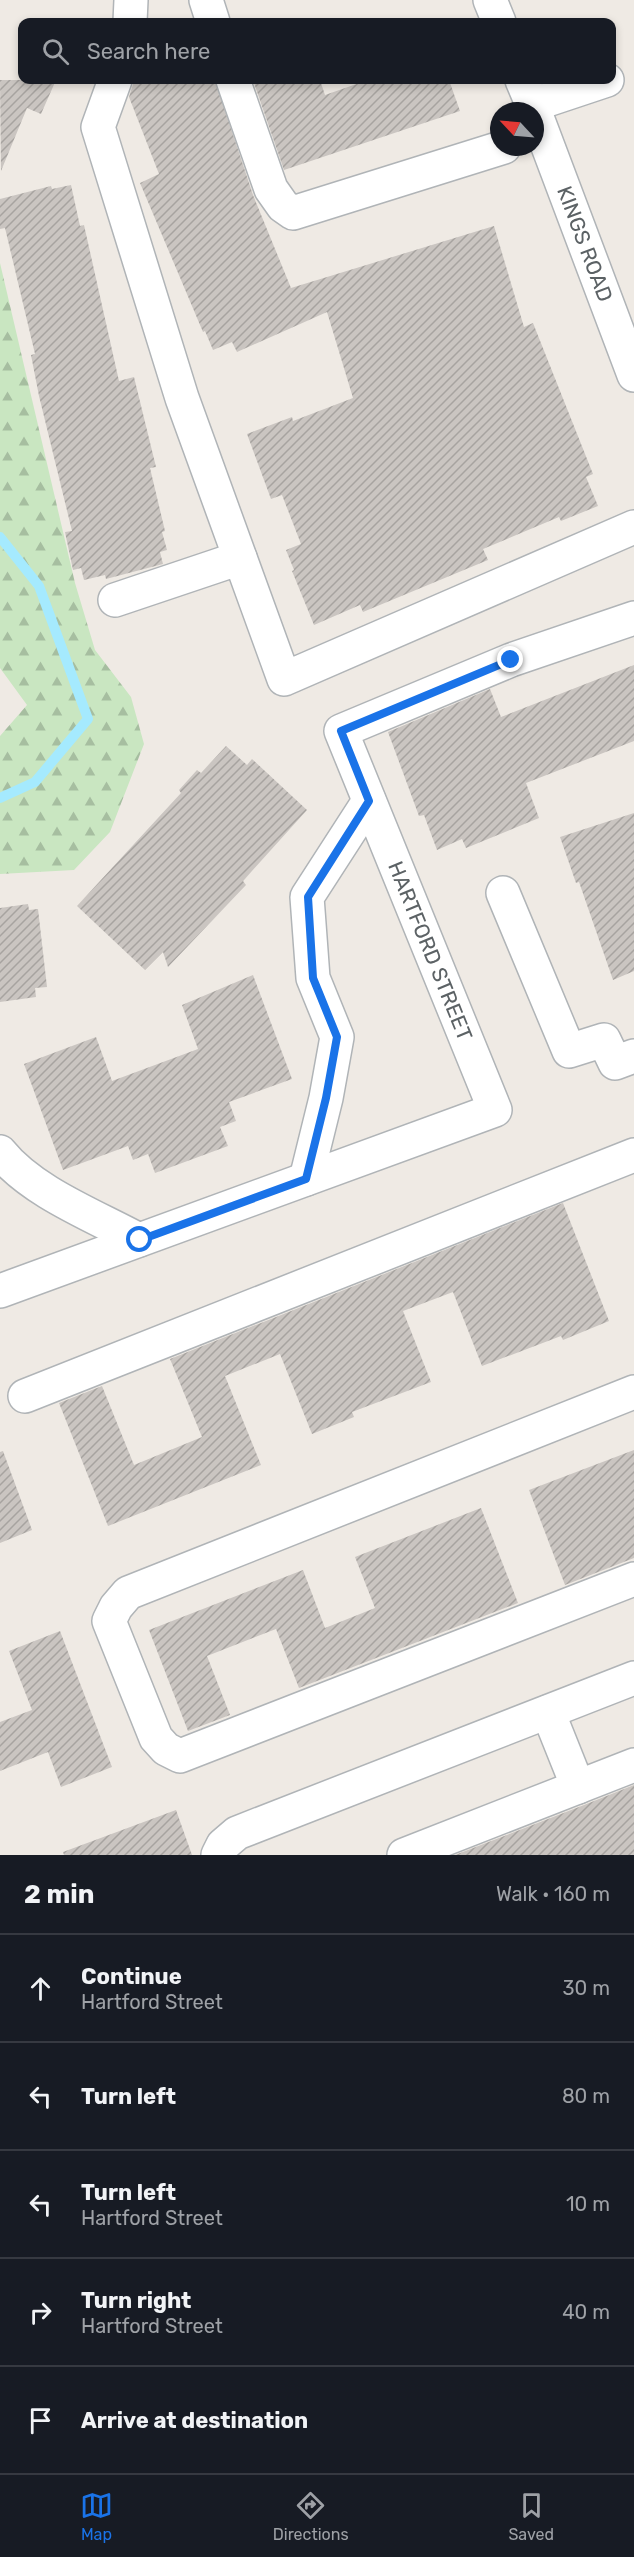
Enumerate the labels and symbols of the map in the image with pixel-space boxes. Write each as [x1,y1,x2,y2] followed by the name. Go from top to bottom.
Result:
[490,102,544,156] north arrow
[552,182,618,305] street label: KINGS ROAD
[497,646,523,672] route end
[383,858,478,1044] street label: HARTFORD STREET
[126,1226,152,1252] route start

